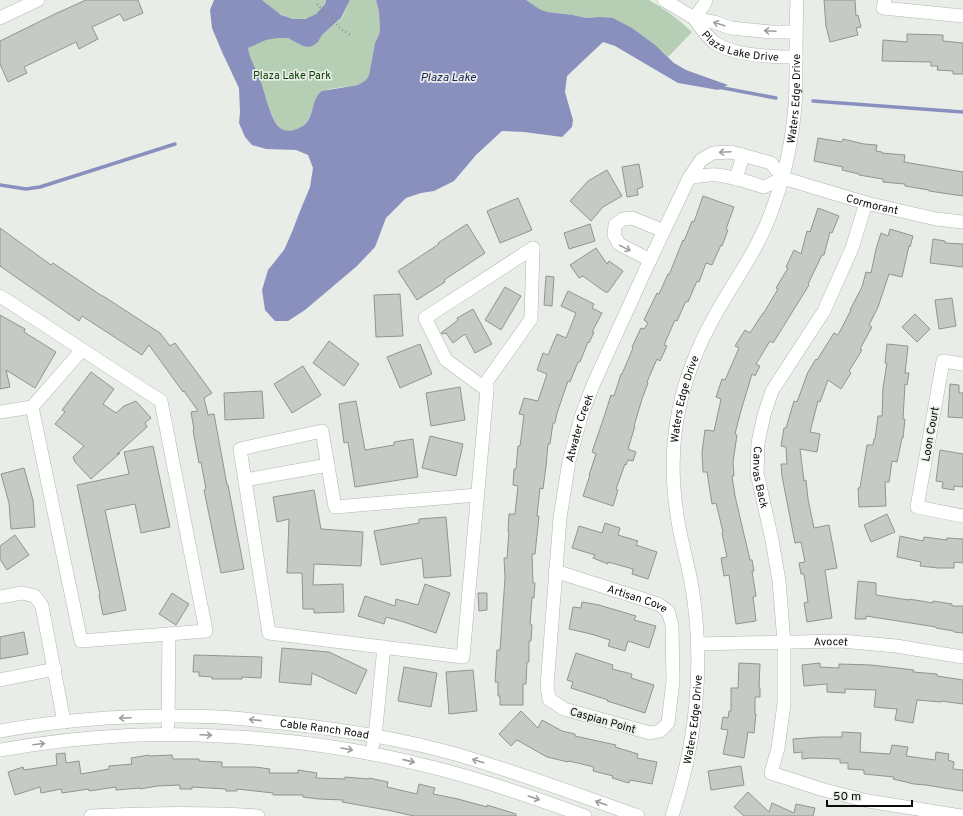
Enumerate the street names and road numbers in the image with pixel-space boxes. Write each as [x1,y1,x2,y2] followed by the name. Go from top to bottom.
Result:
[698,28,779,65] street label: Plaza Lake Drive
[784,54,804,145] street label: Waters Edge Drive
[844,191,899,218] street label: Cormorant
[668,354,703,443] street label: Waters Edge Drive
[563,392,597,464] street label: Atwater Creek
[919,406,943,463] street label: Loon Court
[749,446,771,510] street label: Canvas Back
[605,582,670,617] street label: Artisan Cove
[814,635,849,650] street label: Avocet
[681,675,706,766] street label: Waters Edge Drive
[568,705,637,737] street label: Caspian Point
[279,717,370,743] street label: Cable Ranch Road

